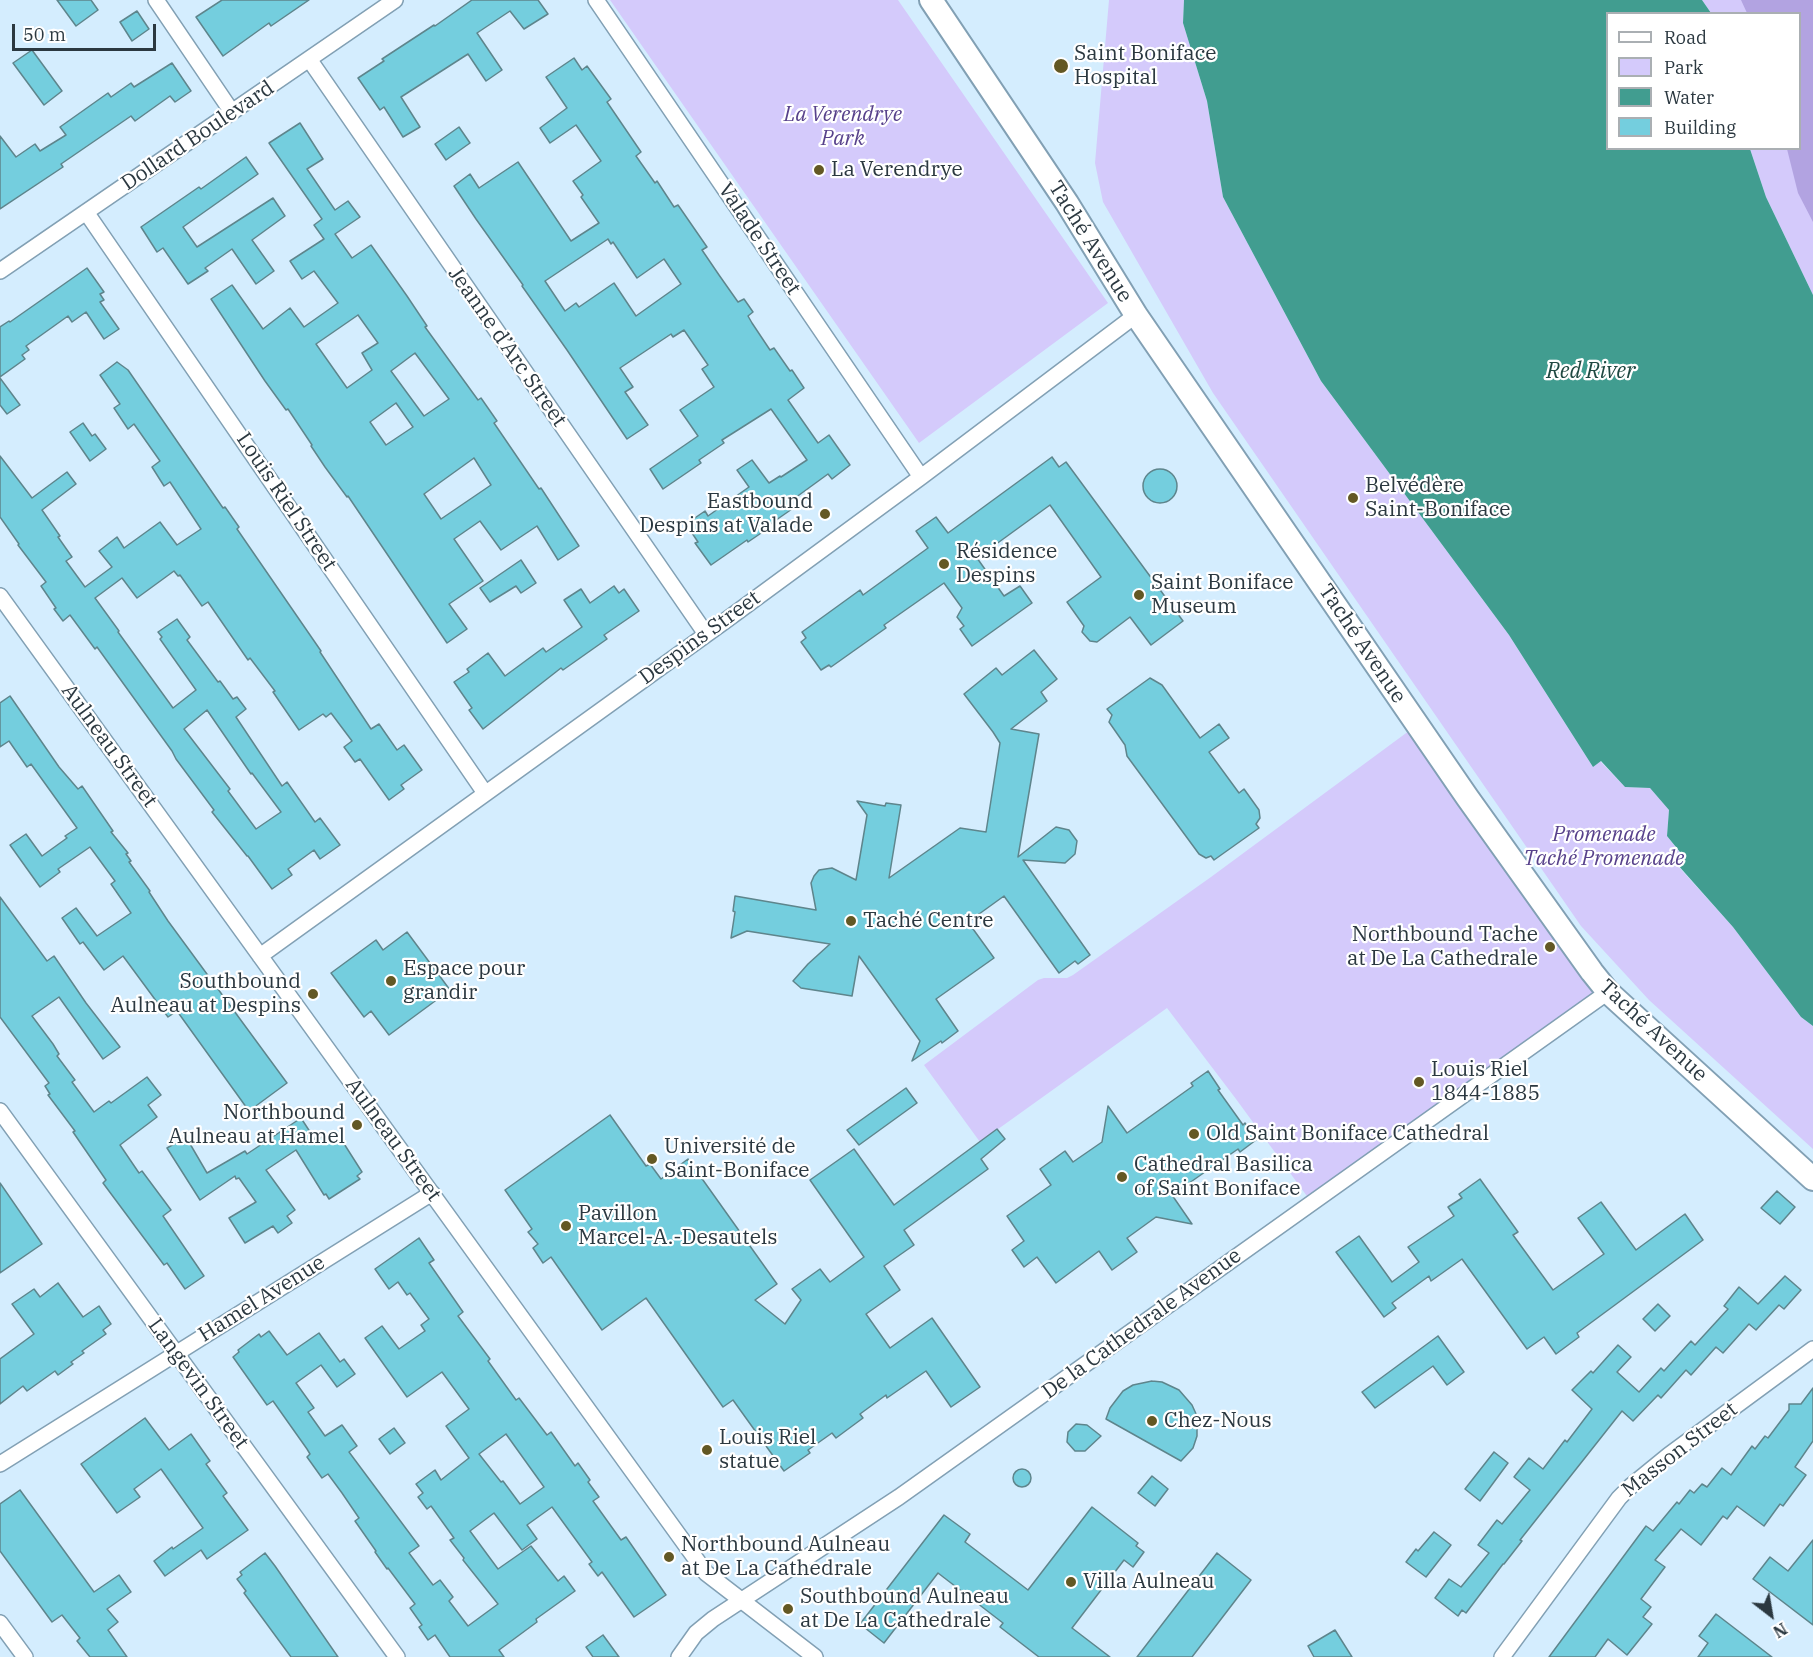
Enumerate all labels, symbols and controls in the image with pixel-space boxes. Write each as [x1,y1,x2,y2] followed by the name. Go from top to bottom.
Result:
[15,12,159,50] scale bar
[1606,12,1801,150] legend
[23,23,66,46] text: 50 m
[1664,26,1707,49] text: Road
[1074,41,1217,91] place label: Saint Boniface Hospital
[1664,56,1703,79] text: Park
[1052,57,1070,75] marker: Saint Boniface Hospital
[117,76,279,196] street label: Dollard Boulevard
[1664,86,1714,109] text: Water
[784,102,902,152] park label: La Verendrye Park
[1664,116,1736,139] text: Building
[831,157,963,183] place label: La Verendrye
[812,163,826,177] marker: La Verendrye
[1043,177,1137,307] street label: Taché Avenue
[712,178,806,300] street label: Valade Street
[442,262,572,432] street label: Jeanne d’Arc Street
[1546,359,1636,385] water label: Red River
[230,428,342,576] street label: Louis Riel Street
[1365,473,1511,523] place label: Belvédère Saint-Boniface
[639,489,813,539] place label: Eastbound Despins at Valade
[1346,491,1360,505] marker: Belvédère Saint-Boniface
[818,507,832,521] marker: Eastbound Despins at Valade
[956,539,1057,589] place label: Résidence Despins
[937,557,951,571] marker: Résidence Despins
[1151,570,1294,620] place label: Saint Boniface Museum
[1313,580,1411,708] street label: Taché Avenue
[635,586,765,690] street label: Despins Street
[1132,588,1146,602] marker: Saint Boniface Museum
[56,679,162,813] street label: Aulneau Street
[1524,822,1684,872] park label: Promenade Taché Promenade
[863,908,993,934] place label: Taché Centre
[844,914,858,928] marker: Taché Centre
[1347,922,1538,972] place label: Northbound Tache at De La Cathedrale
[1543,940,1557,954] marker: Northbound Tache at De La Cathedrale
[403,956,525,1006] place label: Espace pour grandir
[111,969,301,1019] place label: Southbound Aulneau at Despins
[384,974,398,988] marker: Espace pour grandir
[1594,975,1712,1087] street label: Taché Avenue
[306,987,320,1001] marker: Southbound Aulneau at Despins
[1431,1057,1540,1107] place label: Louis Riel 1844-1885
[340,1073,446,1207] street label: Aulneau Street
[1412,1075,1426,1089] marker: Louis Riel 1844-1885
[168,1100,345,1150] place label: Northbound Aulneau at Hamel
[350,1118,364,1132] marker: Northbound Aulneau at Hamel
[1206,1121,1489,1147] place label: Old Saint Boniface Cathedral
[1187,1127,1201,1141] marker: Old Saint Boniface Cathedral
[664,1134,810,1184] place label: Université de Saint-Boniface
[645,1152,659,1166] marker: Université de Saint-Boniface
[1134,1152,1313,1202] place label: Cathedral Basilica of Saint Boniface
[1115,1170,1129,1184] marker: Cathedral Basilica of Saint Boniface
[578,1201,777,1251] place label: Pavillon Marcel-A.-Desautels
[559,1219,573,1233] marker: Pavillon Marcel-A.-Desautels
[1037,1243,1247,1405] street label: De la Cathedrale Avenue
[194,1250,330,1348] street label: Hamel Avenue
[142,1314,254,1454] street label: Langevin Street
[1617,1397,1743,1503] street label: Masson Street
[1164,1408,1272,1434] place label: Chez-Nous
[1145,1414,1159,1428] marker: Chez-Nous
[719,1425,816,1475] place label: Louis Riel statue
[700,1443,714,1457] marker: Louis Riel statue
[681,1532,890,1582] place label: Northbound Aulneau at De La Cathedrale
[662,1550,676,1564] marker: Northbound Aulneau at De La Cathedrale
[1083,1569,1215,1595] place label: Villa Aulneau
[1064,1575,1078,1589] marker: Villa Aulneau
[800,1584,1009,1634] place label: Southbound Aulneau at De La Cathedrale
[1741,1585,1801,1645] north arrow
[781,1602,795,1616] marker: Southbound Aulneau at De La Cathedrale
[1770,1619,1791,1642] text: N

